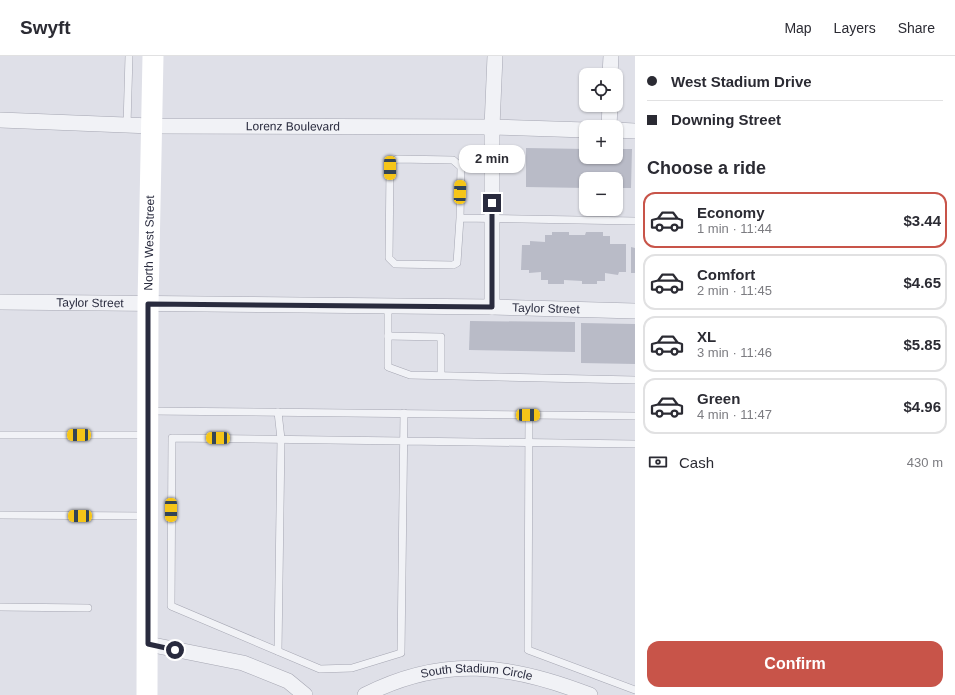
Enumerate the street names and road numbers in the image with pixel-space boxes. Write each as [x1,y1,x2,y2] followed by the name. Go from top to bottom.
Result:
[246,119,340,134] street label: Lorenz Boulevard
[141,195,157,291] street label: North West Street
[56,296,124,310] street label: Taylor Street
[512,301,581,316] street label: Taylor Street
[419,661,534,683] street label: South Stadium Circle

